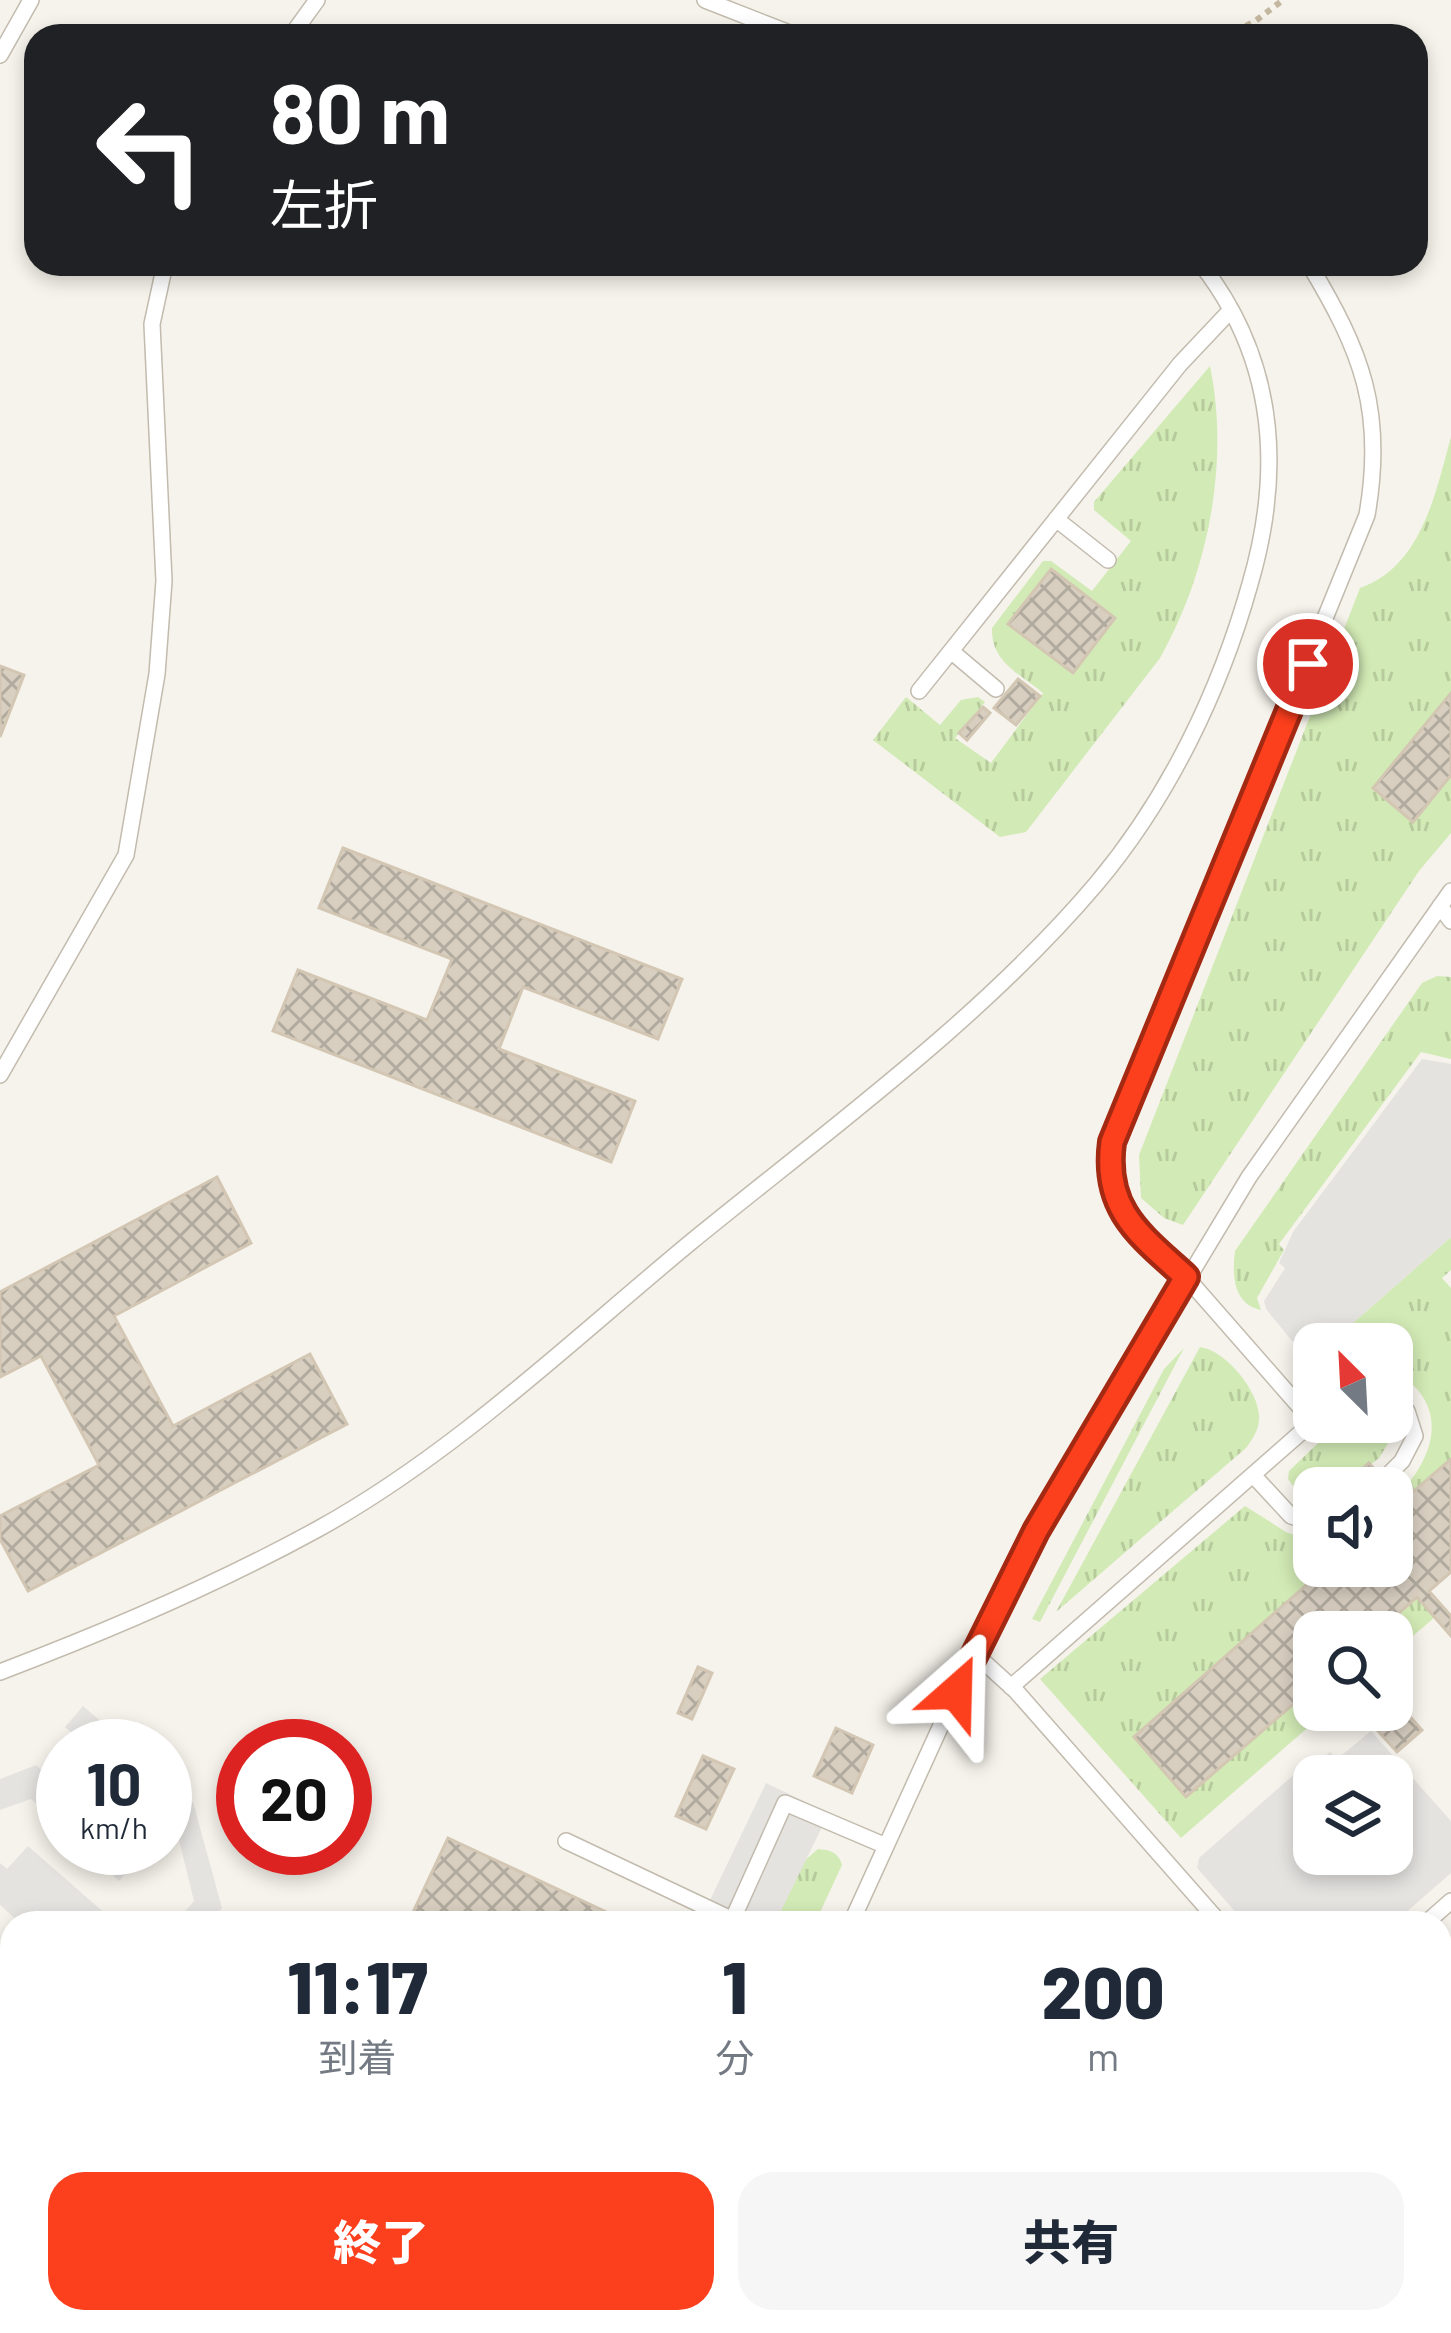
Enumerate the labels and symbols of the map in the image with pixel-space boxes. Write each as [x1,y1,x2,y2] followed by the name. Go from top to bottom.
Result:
[1257,613,1359,715] pin
[1293,1323,1413,1443] north arrow
[893,1629,1019,1755] position arrow
[216,1719,372,1875] speed limit sign: 20

